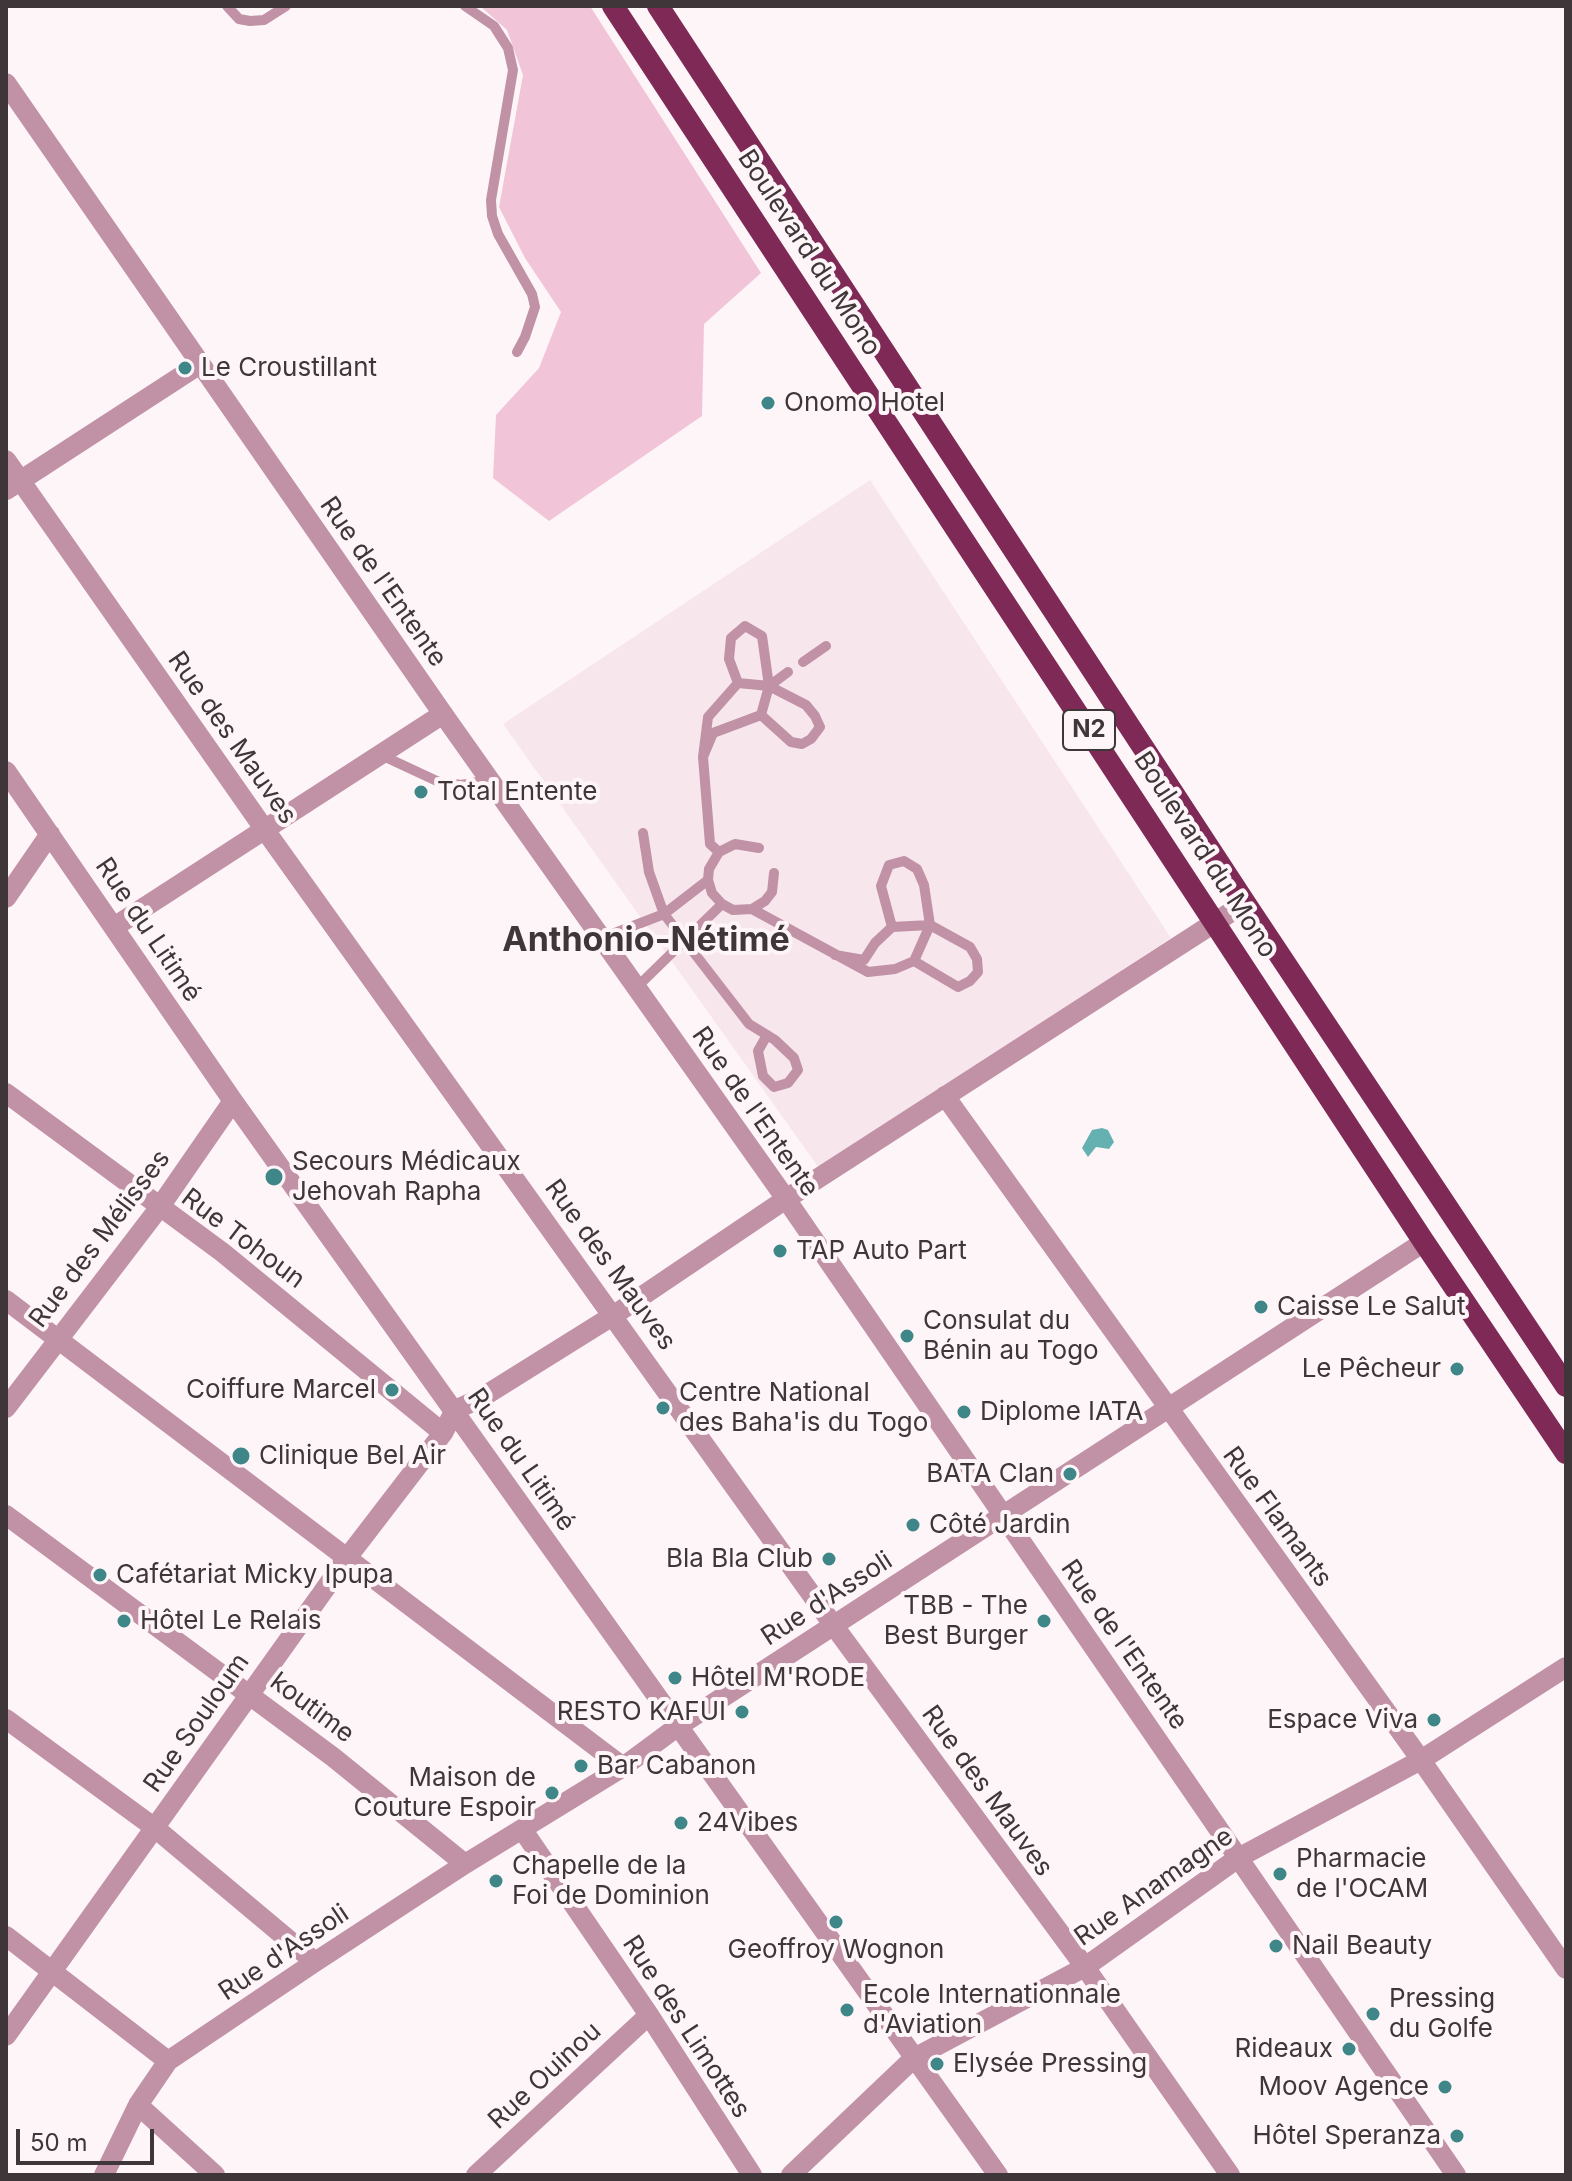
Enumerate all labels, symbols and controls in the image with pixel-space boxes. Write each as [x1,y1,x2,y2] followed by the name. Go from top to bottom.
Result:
[731,144,887,362] street label: Boulevard du Mono
[201,352,377,384] place label: Le Croustillant
[176,359,194,377] marker: Le Croustillant
[784,387,945,419] place label: Onomo Hotel
[759,394,777,412] marker: Onomo Hotel
[313,491,453,673] street label: Rue de l'Entente
[161,646,303,830] street label: Rue des Mauves
[1063,710,1115,750] road number: N2
[1127,746,1283,964] street label: Boulevard du Mono
[437,776,597,808] place label: Total Entente
[412,783,430,801] marker: Total Entente
[88,852,208,1008] street label: Rue du Litimé
[502,921,790,961] district label: Anthonio-Nétimé
[685,1021,825,1203] street label: Rue de l'Entente
[23,1144,177,1334] street label: Rue des Mélisses
[292,1146,521,1208] place label: Secours Médicaux Jehovah Rapha
[263,1166,285,1188] marker: Secours Médicaux Jehovah Rapha
[538,1174,682,1356] street label: Rue des Mauves
[175,1182,311,1296] street label: Rue Tohoun
[796,1235,967,1267] place label: TAP Auto Part
[771,1242,789,1260] marker: TAP Auto Part
[1277,1291,1465,1323] place label: Caisse Le Salut
[1252,1298,1270,1316] marker: Caisse Le Salut
[923,1305,1099,1366] place label: Consulat du Bénin au Togo
[898,1327,916,1345] marker: Consulat du Bénin au Togo
[1302,1353,1441,1385] place label: Le Pêcheur
[1448,1360,1466,1378] marker: Le Pêcheur
[186,1374,376,1406] place label: Coiffure Marcel
[679,1377,928,1438] place label: Centre National des Baha'is du Togo
[383,1381,401,1399] marker: Coiffure Marcel
[460,1383,582,1537] street label: Rue du Litimé
[980,1396,1143,1428] place label: Diplome IATA
[654,1399,672,1417] marker: Centre National des Baha'is du Togo
[955,1403,973,1421] marker: Diplome IATA
[259,1440,446,1472] place label: Clinique Bel Air
[1216,1441,1338,1593] street label: Rue Flamants
[230,1445,252,1467] marker: Clinique Bel Air
[926,1458,1054,1490] place label: BATA Clan
[1061,1465,1079,1483] marker: BATA Clan
[929,1509,1071,1541] place label: Côté Jardin
[904,1516,922,1534] marker: Côté Jardin
[666,1543,813,1575] place label: Bla Bla Club
[756,1545,898,1653] street label: Rue d'Assoli
[820,1550,838,1568] marker: Bla Bla Club
[1054,1554,1194,1736] street label: Rue de l'Entente
[116,1559,394,1591] place label: Cafétariat Micky Ipupa
[91,1566,109,1584] marker: Cafétariat Micky Ipupa
[884,1590,1028,1652] place label: TBB - The Best Burger
[140,1605,322,1637] place label: Hôtel Le Relais
[115,1612,133,1630] marker: Hôtel Le Relais
[1035,1612,1053,1630] marker: TBB - The Best Burger
[138,1648,256,1798] street label: Rue Souloum
[691,1662,865,1694] place label: Hôtel M'RODE
[264,1666,360,1750] street label: koutime
[666,1669,684,1687] marker: Hôtel M'RODE
[557,1696,726,1728] place label: RESTO KAFUI
[915,1700,1059,1882] street label: Rue des Mauves
[733,1703,751,1721] marker: RESTO KAFUI
[1267,1704,1418,1736] place label: Espace Viva
[1425,1711,1443,1729] marker: Espace Viva
[597,1750,756,1782] place label: Bar Cabanon
[572,1757,590,1775] marker: Bar Cabanon
[353,1762,536,1824] place label: Maison de Couture Espoir
[543,1784,561,1802] marker: Maison de Couture Espoir
[697,1807,798,1839] place label: 24Vibes
[672,1814,690,1832] marker: 24Vibes
[1069,1821,1239,1953] street label: Rue Anamagne
[1296,1843,1428,1904] place label: Pharmacie de l'OCAM
[512,1850,710,1912] place label: Chapelle de la Foi de Dominion
[1271,1865,1289,1883] marker: Pharmacie de l'OCAM
[487,1872,505,1890] marker: Chapelle de la Foi de Dominion
[213,1898,355,2008] street label: Rue d'Assoli
[827,1913,845,1931] marker: Geoffroy Wognon
[615,1930,757,2124] street label: Rue des Limottes
[1292,1930,1432,1962] place label: Nail Beauty
[728,1934,944,1966] place label: Geoffroy Wognon
[1267,1937,1285,1955] marker: Nail Beauty
[863,1979,1121,2040] place label: Ecole Internationnale d'Aviation
[1389,1983,1495,2044] place label: Pressing du Golfe
[838,2001,856,2019] marker: Ecole Internationnale d'Aviation
[1364,2005,1382,2023] marker: Pressing du Golfe
[482,2016,608,2136] street label: Rue Ouinou
[1234,2033,1333,2065] place label: Rideaux
[1340,2040,1358,2058] marker: Rideaux
[953,2048,1147,2080] place label: Elysée Pressing
[928,2055,946,2073] marker: Elysée Pressing
[1259,2071,1429,2103] place label: Moov Agence
[1436,2078,1454,2096] marker: Moov Agence
[20,2113,158,2163] scale bar
[1253,2120,1441,2152] place label: Hôtel Speranza
[1448,2127,1466,2145] marker: Hôtel Speranza
[30,2128,88,2157] text: 50 m

